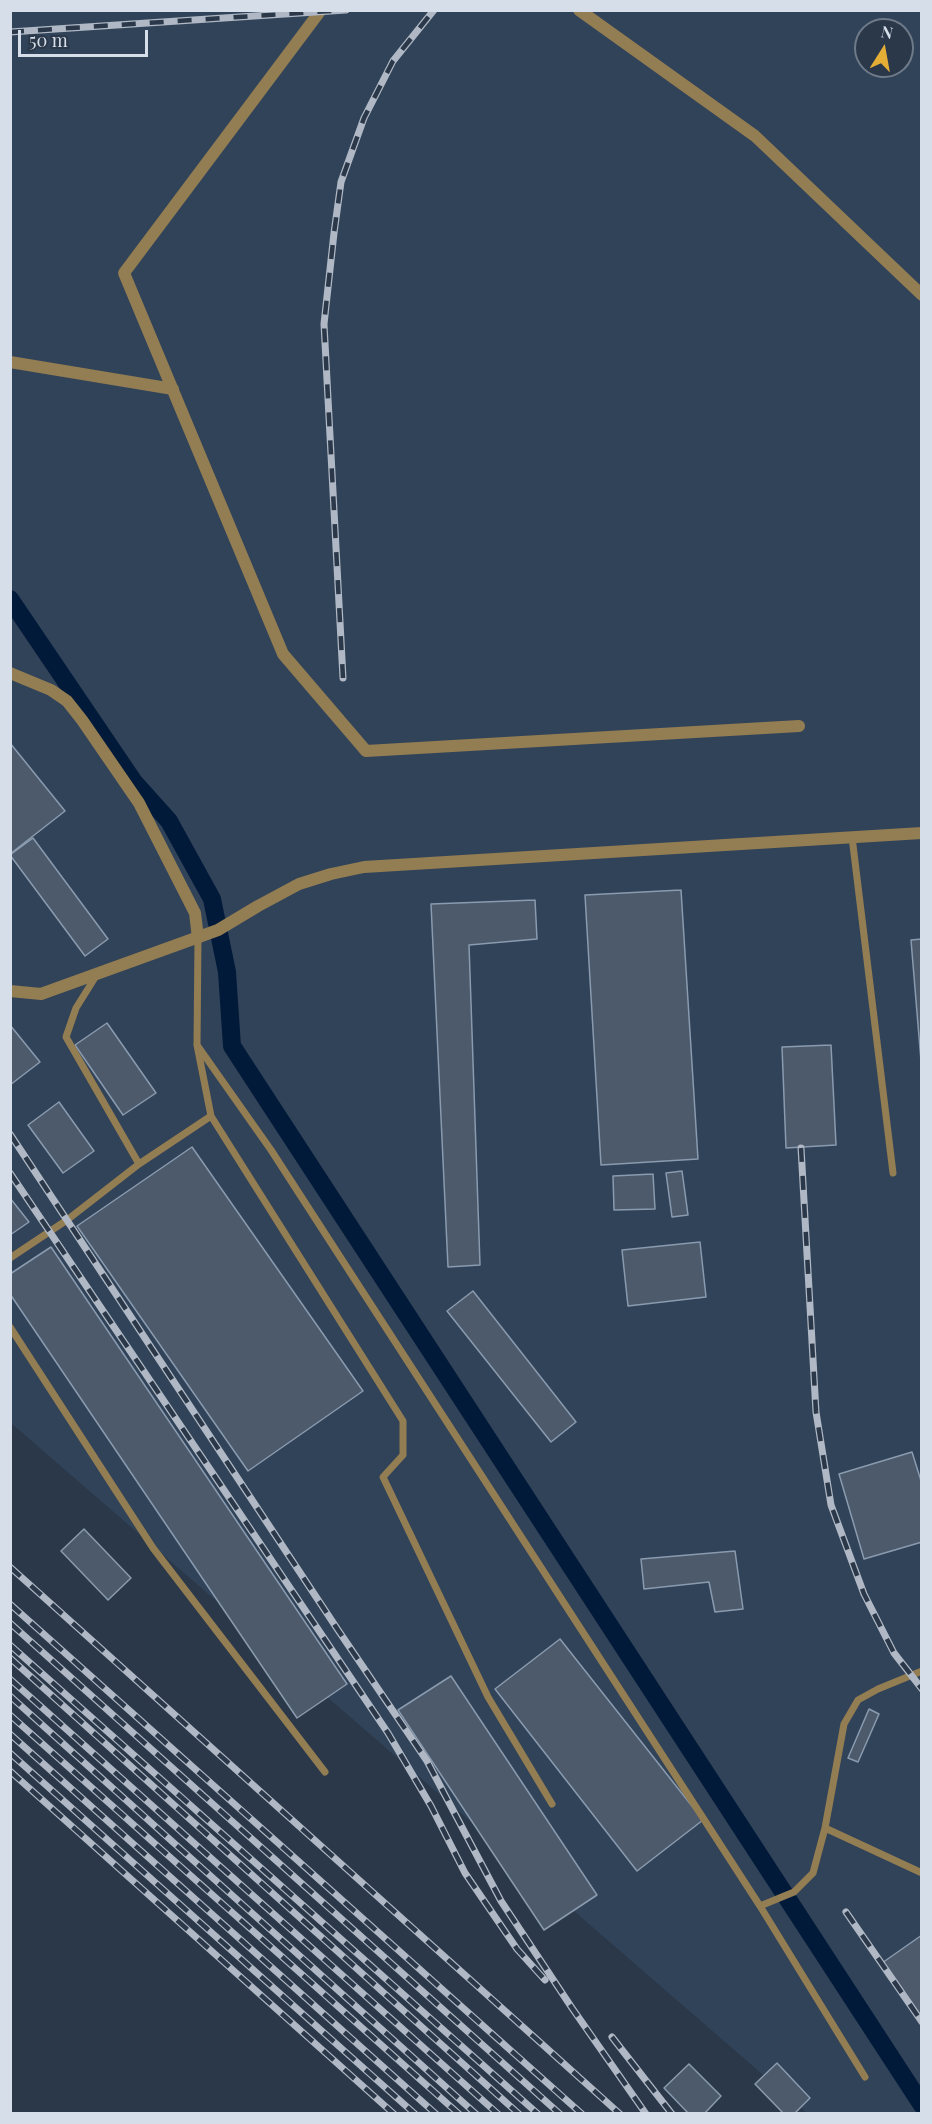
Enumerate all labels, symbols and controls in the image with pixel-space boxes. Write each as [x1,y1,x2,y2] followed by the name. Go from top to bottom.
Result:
[21,18,152,56] scale bar
[854,18,914,78] north arrow
[879,20,895,43] text: N
[29,28,68,52] text: 50 m

